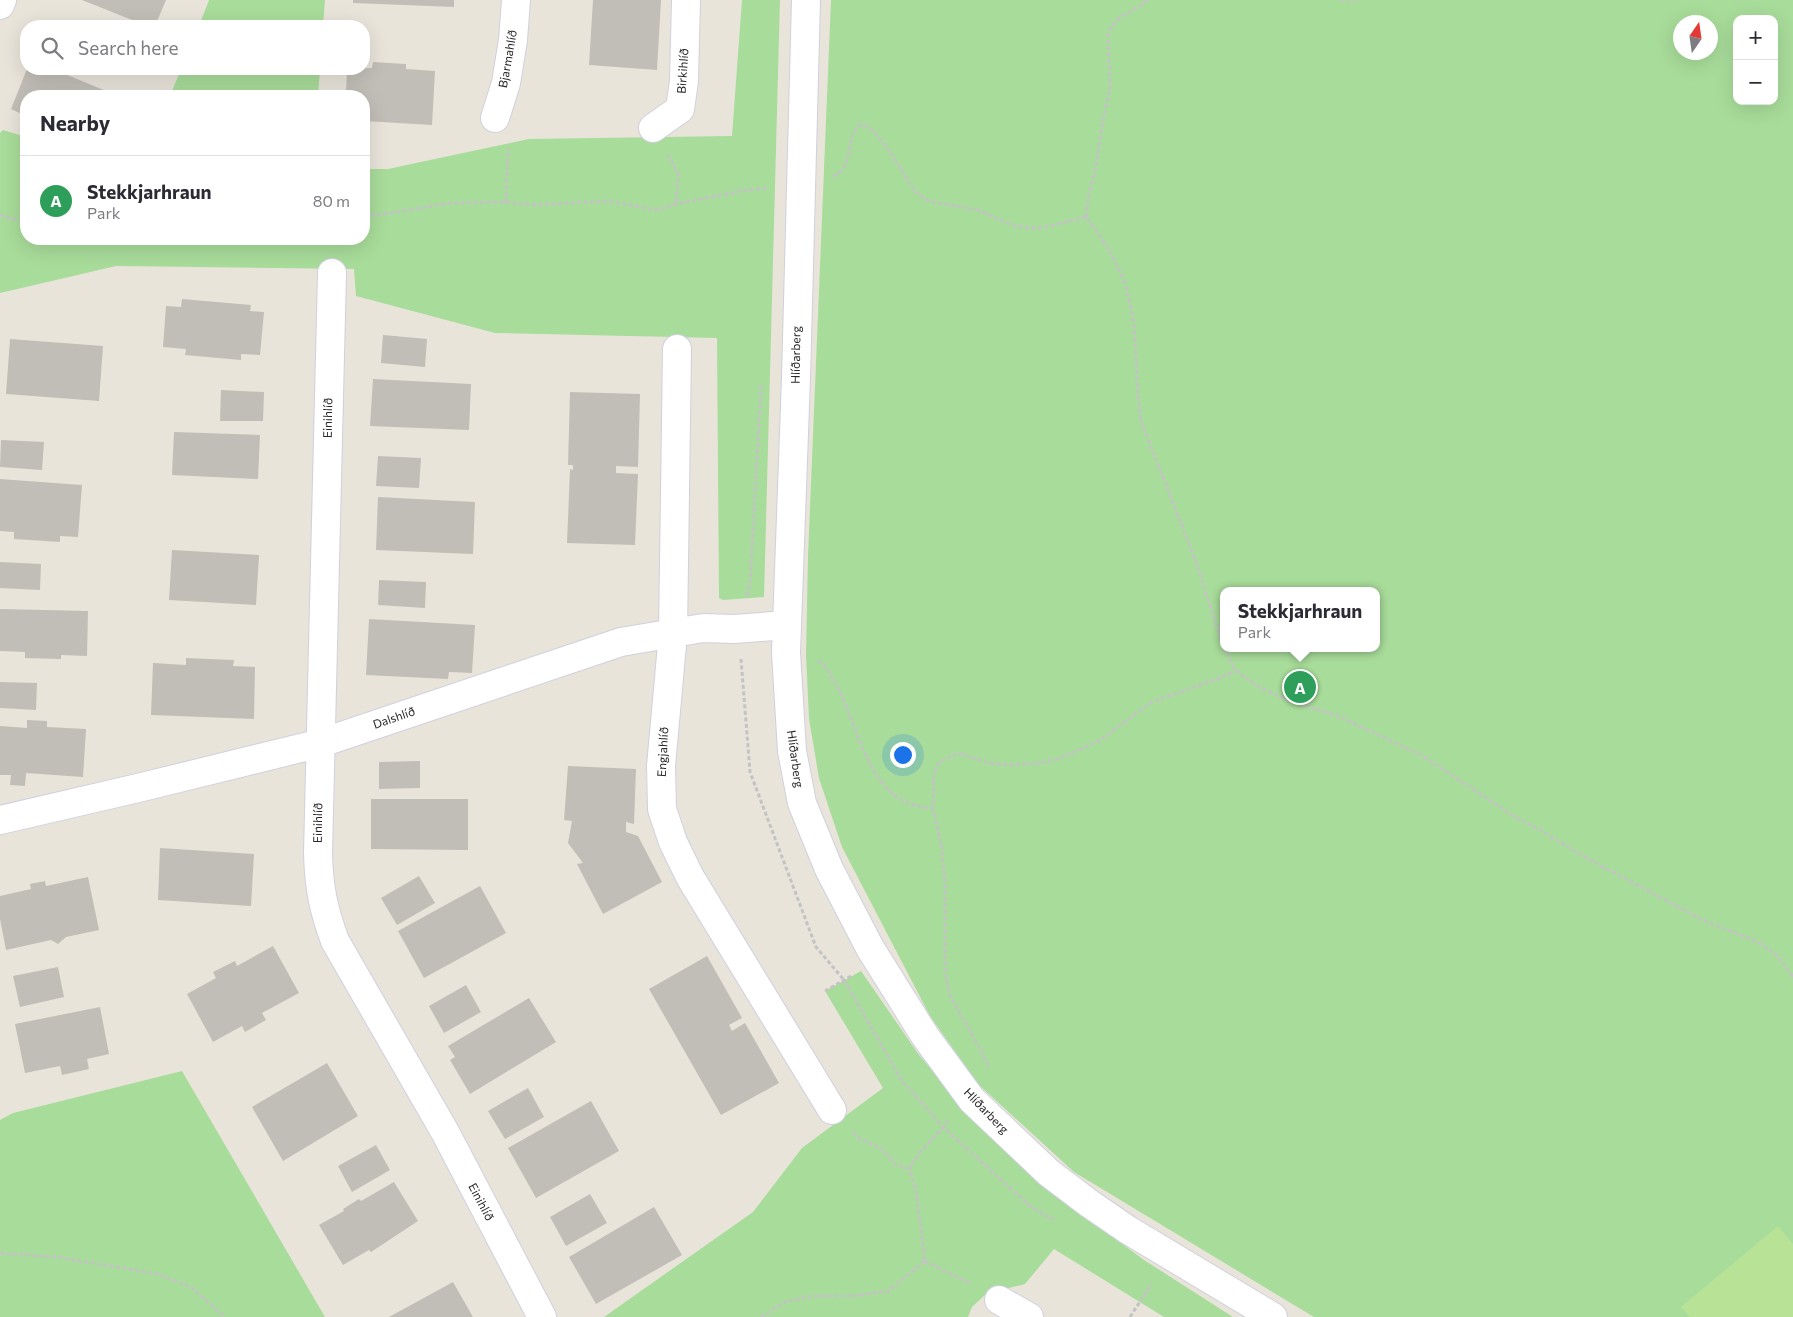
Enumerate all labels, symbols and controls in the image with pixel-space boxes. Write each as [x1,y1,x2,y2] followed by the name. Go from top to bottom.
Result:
[1673,15,1718,60] north arrow
[1733,15,1778,105] map controls
[1733,15,1778,60] button: +
[20,20,370,75] search box
[495,29,519,89] street label: Bjarmahlíð
[38,34,66,62] icon: search
[78,36,178,59] text: Search here
[673,48,691,94] street label: Birkihlíð
[1733,60,1778,105] button: −
[40,110,110,135] text: Nearby
[87,180,212,203] text: Stekkjarhraun
[50,191,62,210] text: A
[313,191,350,210] text: 80 m
[87,203,120,222] text: Park
[787,325,803,384] street label: Hlíðarberg
[320,398,334,438] street label: Einihlíð
[1220,587,1380,652] popup
[1238,599,1362,622] text: Stekkjarhraun
[1238,622,1271,641] text: Park
[1284,668,1316,706] pin: A
[371,703,417,731] street label: Dalshlíð
[654,727,670,777] street label: Engjahlíð
[785,729,807,789] street label: Hlíðarberg
[890,742,916,768] your location
[310,803,324,843] street label: Einihlíð
[962,1085,1012,1136] street label: Hlíðarberg
[466,1180,498,1223] street label: Einihlíð

